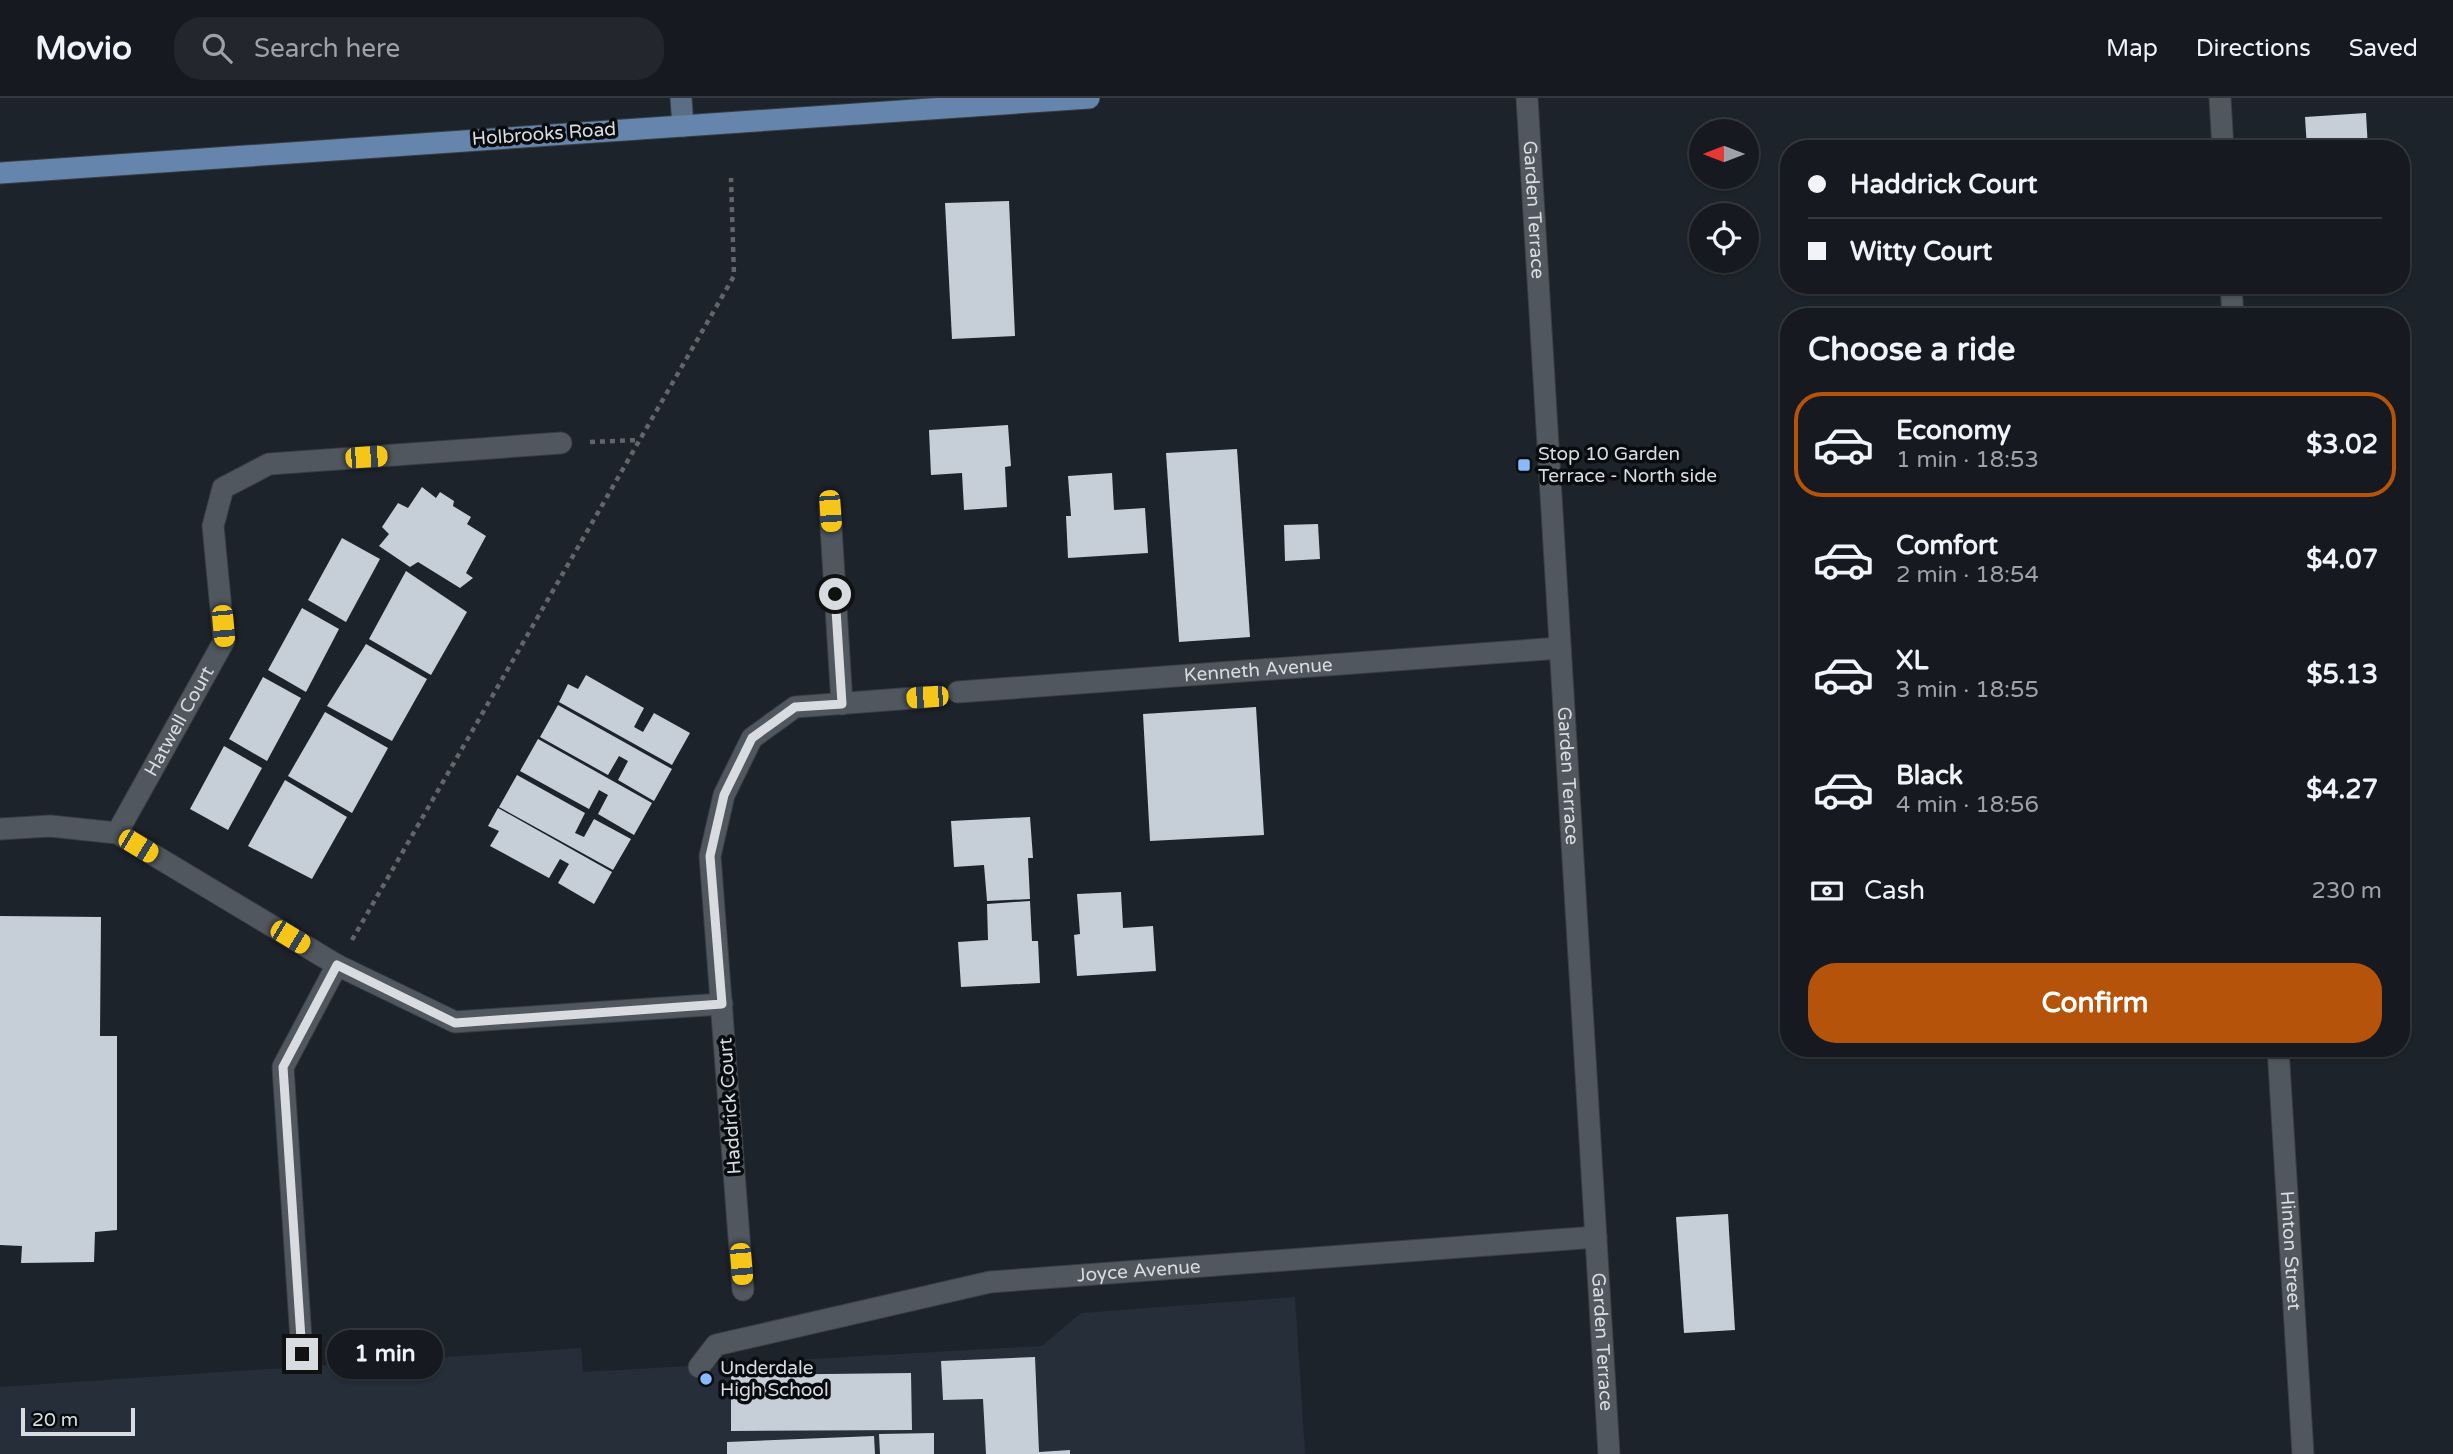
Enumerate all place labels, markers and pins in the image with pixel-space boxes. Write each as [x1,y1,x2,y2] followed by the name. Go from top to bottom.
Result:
[1538,443,1717,487] place label: Stop 10 Garden Terrace - North side
[1516,457,1532,473] marker: Stop 10 Garden Terrace - North side
[720,1357,829,1401] place label: Underdale High School
[698,1371,714,1387] marker: Underdale High School

